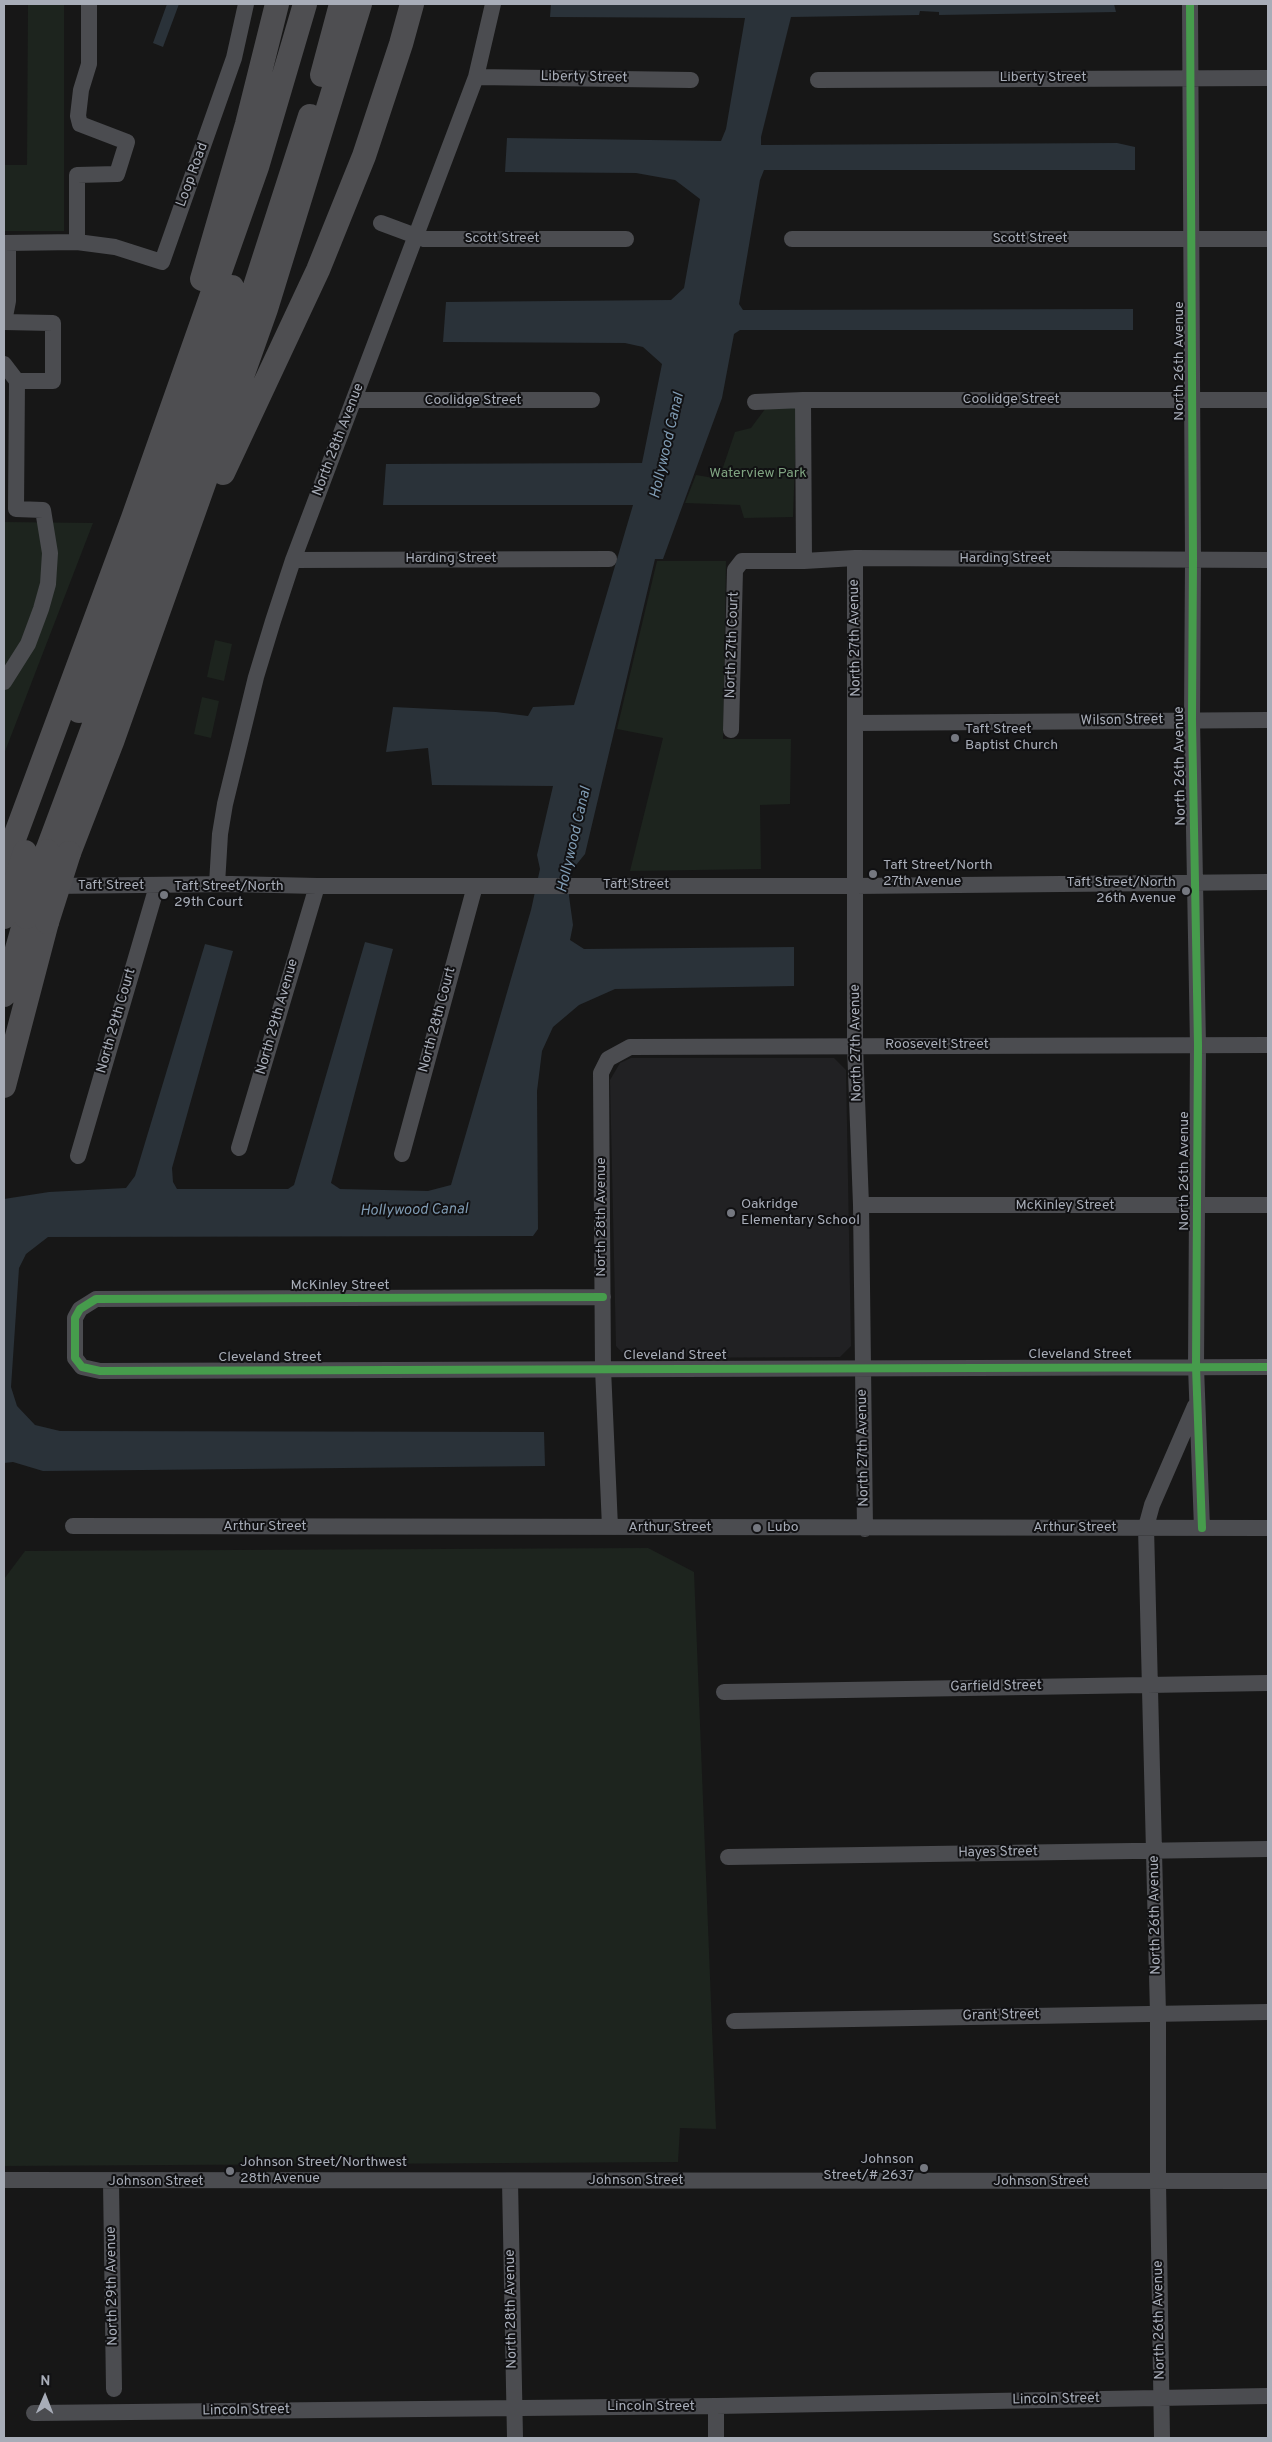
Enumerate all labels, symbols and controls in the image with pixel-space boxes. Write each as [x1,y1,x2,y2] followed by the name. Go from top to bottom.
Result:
[540,69,628,87] street label: Liberty Street
[999,70,1087,86] street label: Liberty Street
[174,141,212,209] street label: Loop Road
[464,231,540,247] street label: Scott Street
[992,231,1068,247] street label: Scott Street
[1172,301,1188,421] street label: North 26th Avenue
[310,381,368,499] street label: North 28th Avenue
[647,391,689,501] water label: Hollywood Canal
[962,392,1060,408] street label: Coolidge Street
[424,393,522,409] street label: Coolidge Street
[709,466,807,482] park label: Waterview Park
[405,551,497,567] street label: Harding Street
[959,551,1051,567] street label: Harding Street
[847,579,865,697] street label: North 27th Avenue
[723,591,743,699] street label: North 27th Court
[1172,706,1190,826] street label: North 26th Avenue
[1080,712,1164,730] street label: Wilson Street
[965,722,1058,754] place label: Taft Street Baptist Church
[949,732,961,744] marker: Taft Street Baptist Church
[554,785,596,895] water label: Hollywood Canal
[883,858,993,890] place label: Taft Street/North 27th Avenue
[867,868,879,880] marker: Taft Street/North 27th Avenue
[1066,875,1176,908] place label: Taft Street/North 26th Avenue
[603,877,669,893] street label: Taft Street
[78,878,144,894] street label: Taft Street
[174,879,284,912] place label: Taft Street/North 29th Court
[1180,885,1192,897] marker: Taft Street/North 26th Avenue
[158,889,170,901] marker: Taft Street/North 29th Court
[253,957,303,1077] street label: North 29th Avenue
[416,965,460,1075] street label: North 28th Court
[94,967,140,1075] street label: North 29th Court
[848,984,866,1102] street label: North 27th Avenue
[885,1037,989,1053] street label: Roosevelt Street
[1177,1111,1193,1231] street label: North 26th Avenue
[594,1157,610,1277] street label: North 28th Avenue
[741,1197,860,1230] place label: Oakridge Elementary School
[1015,1198,1115,1214] street label: McKinley Street
[360,1201,468,1221] water label: Hollywood Canal
[725,1207,737,1219] marker: Oakridge Elementary School
[290,1278,390,1294] street label: McKinley Street
[1028,1347,1132,1363] street label: Cleveland Street
[623,1348,727,1364] street label: Cleveland Street
[218,1350,322,1366] street label: Cleveland Street
[855,1389,873,1507] street label: North 27th Avenue
[223,1519,307,1535] street label: Arthur Street
[628,1520,712,1536] street label: Arthur Street
[767,1520,799,1536] place label: Lubo
[1033,1520,1117,1536] street label: Arthur Street
[751,1522,763,1534] marker: Lubo
[950,1678,1042,1696] street label: Garfield Street
[958,1844,1038,1862] street label: Hayes Street
[1147,1855,1165,1975] street label: North 26th Avenue
[962,2007,1040,2025] street label: Grant Street
[823,2152,914,2184] place label: Johnson Street/# 2637
[240,2155,407,2188] place label: Johnson Street/Northwest 28th Avenue
[918,2162,930,2174] marker: Johnson Street/# 2637
[224,2165,236,2177] marker: Johnson Street/Northwest 28th Avenue
[588,2173,684,2189] street label: Johnson Street
[108,2174,204,2190] street label: Johnson Street
[993,2174,1089,2190] street label: Johnson Street
[104,2226,122,2346] street label: North 29th Avenue
[503,2249,521,2369] street label: North 28th Avenue
[1151,2260,1169,2380] street label: North 26th Avenue
[20,2372,70,2422] north arrow
[40,2373,50,2390] text: N
[1012,2391,1100,2409] street label: Lincoln Street
[607,2399,695,2415] street label: Lincoln Street
[202,2402,290,2420] street label: Lincoln Street

